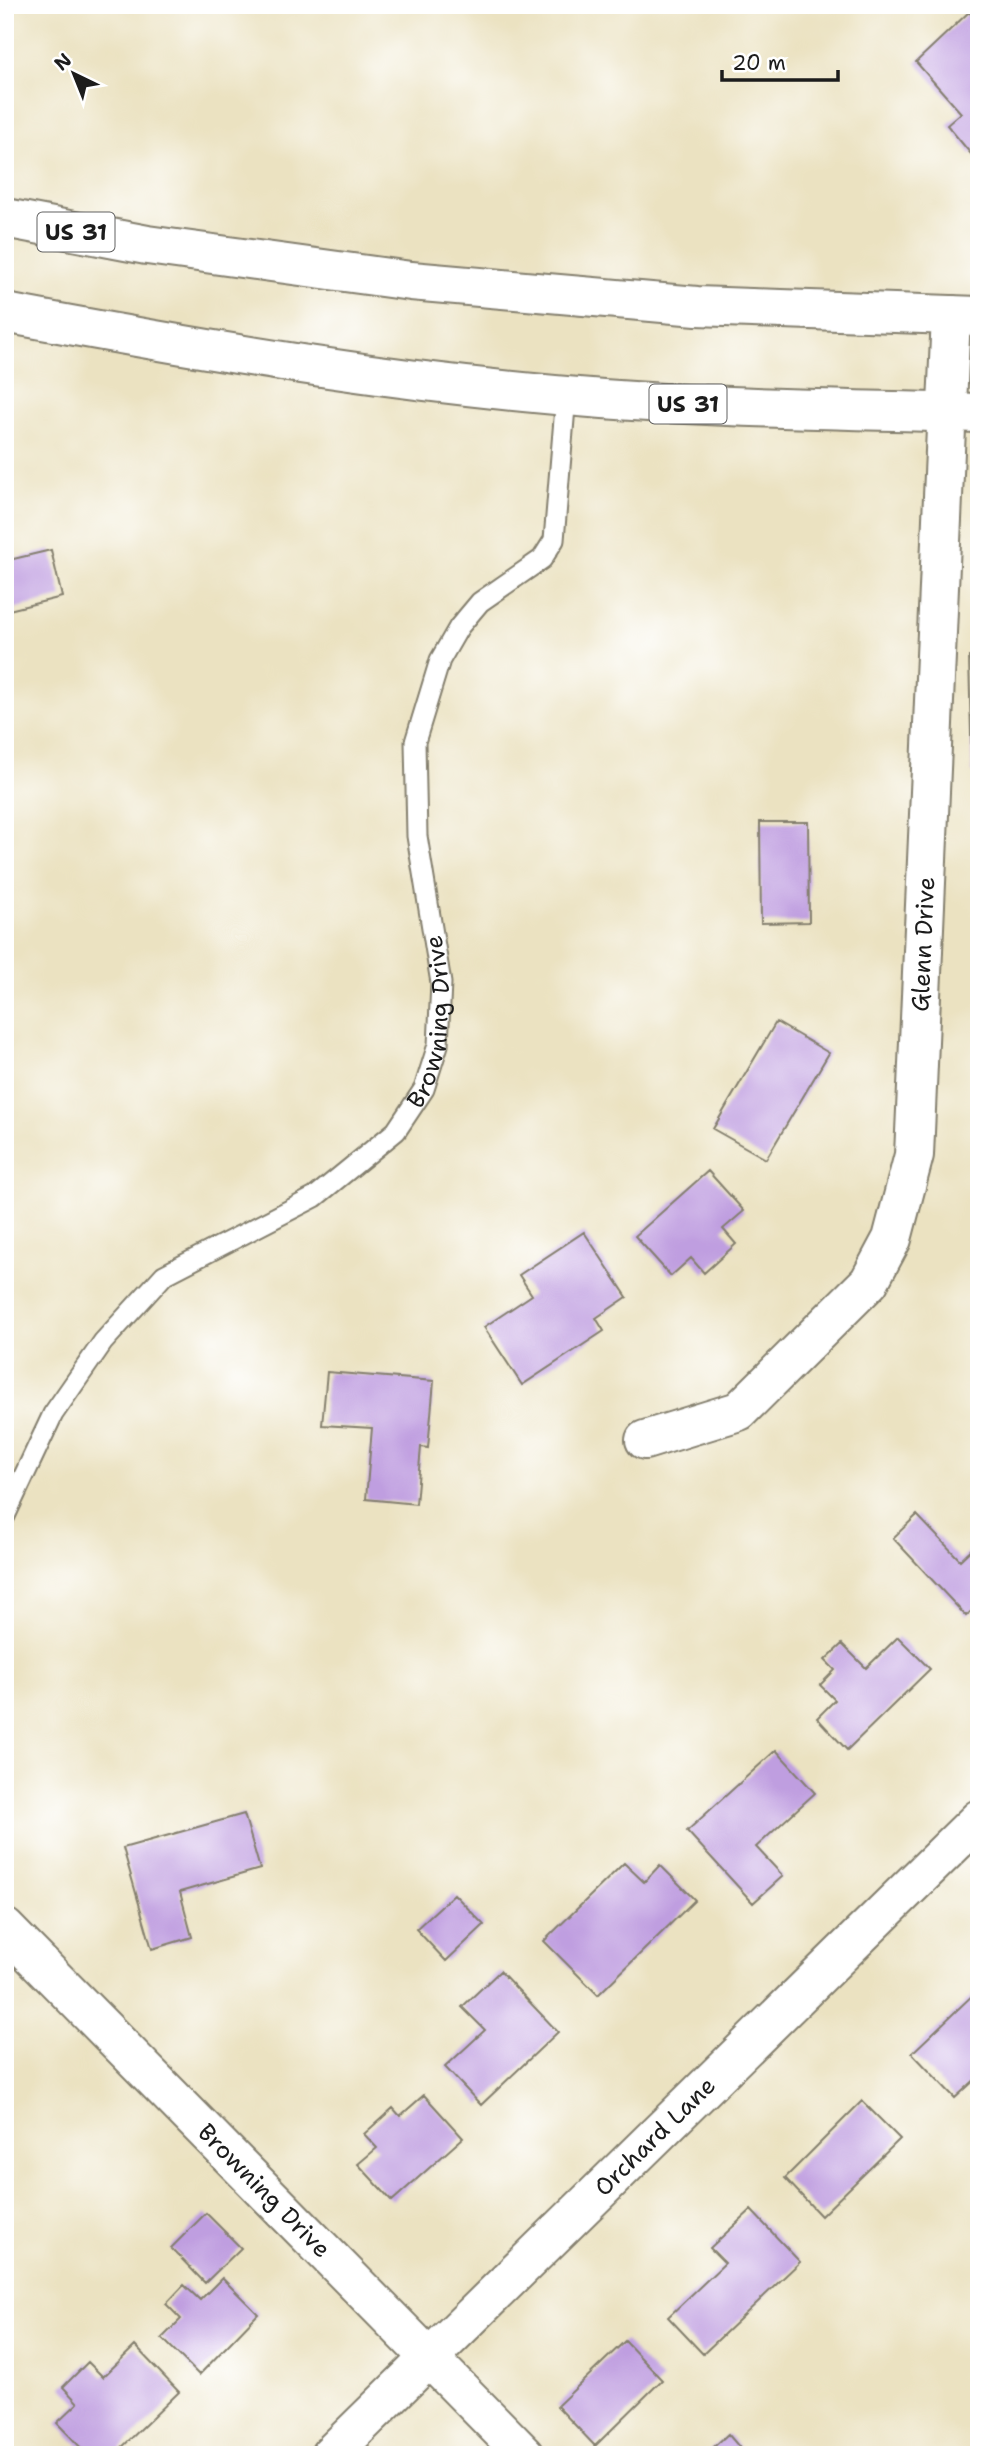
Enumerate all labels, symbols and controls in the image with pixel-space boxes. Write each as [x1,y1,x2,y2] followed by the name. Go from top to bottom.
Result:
[38,38,108,108] north arrow
[722,38,837,82] scale bar
[49,48,77,76] text: N
[732,49,786,77] text: 20 m
[38,213,114,252] road number: US 31
[650,384,726,424] road number: US 31
[904,876,942,1012] street label: Glenn Drive
[400,933,457,1115] street label: Browning Drive
[587,2070,723,2203] street label: Orchard Lane
[191,2117,338,2265] street label: Browning Drive

